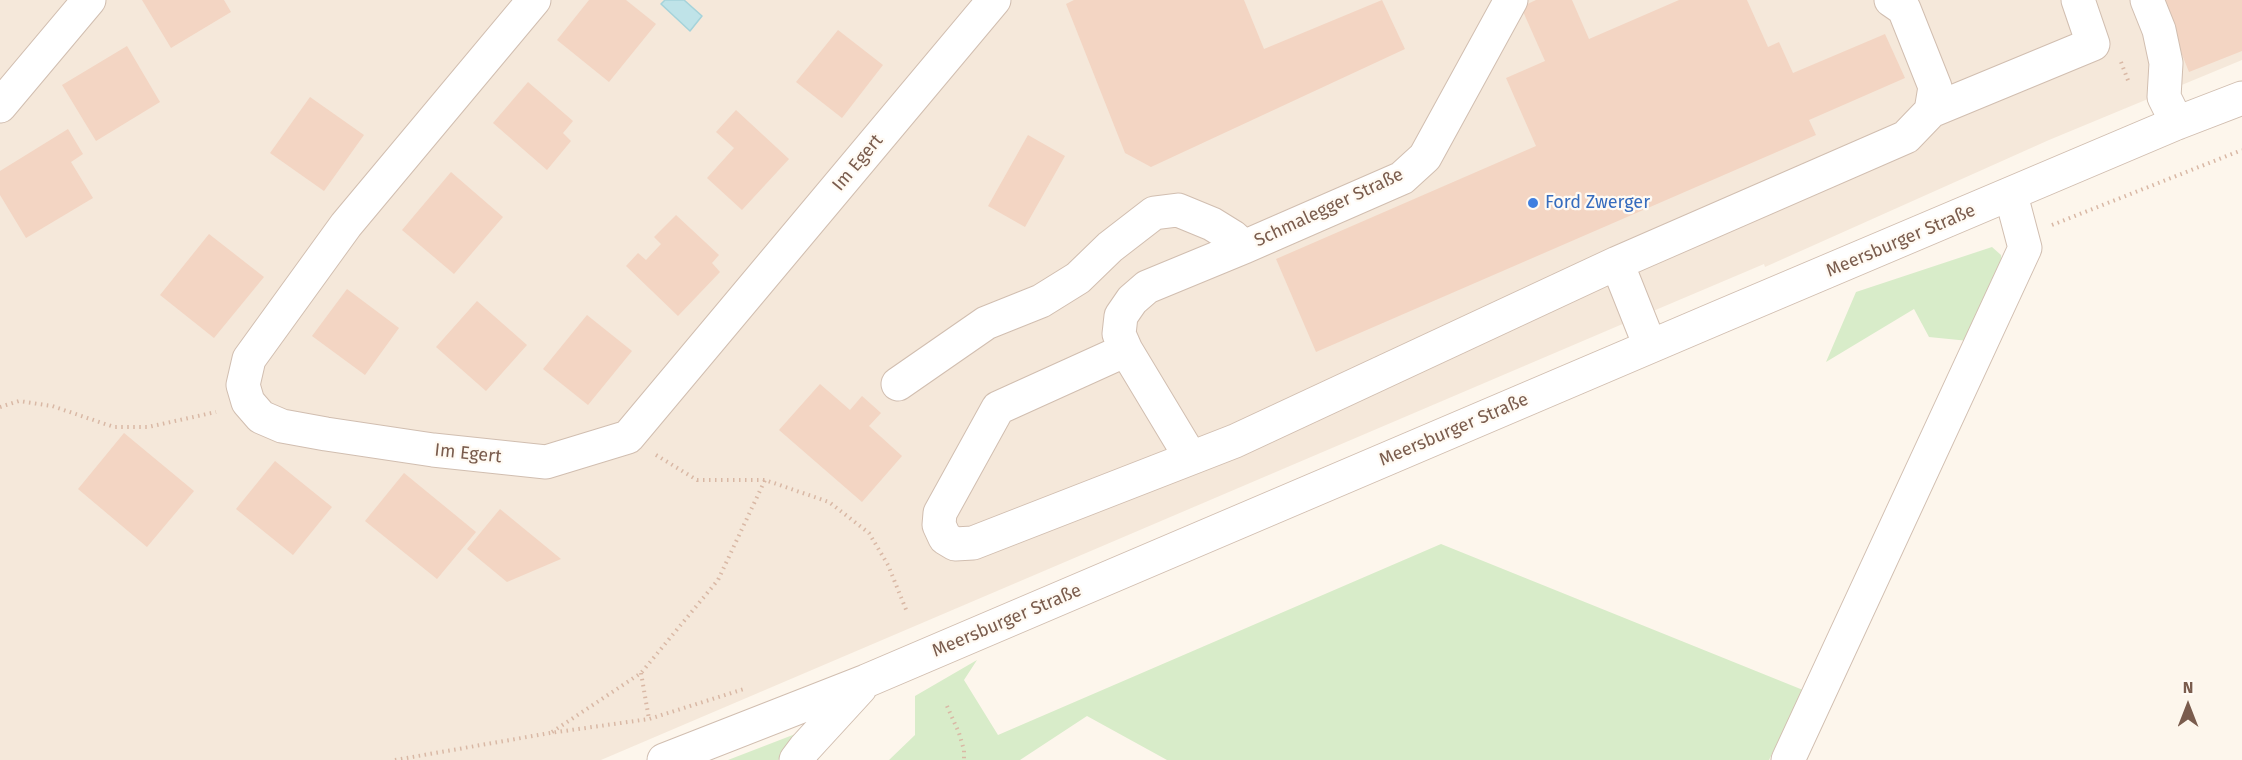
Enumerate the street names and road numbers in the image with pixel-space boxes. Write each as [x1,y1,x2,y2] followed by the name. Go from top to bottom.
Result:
[828,130,888,196] street label: Im Egert
[1251,164,1407,252] street label: Schmalegger Straße
[1823,200,1979,282] street label: Meersburger Straße
[1376,389,1532,471] street label: Meersburger Straße
[434,440,502,468] street label: Im Egert
[929,580,1085,662] street label: Meersburger Straße

